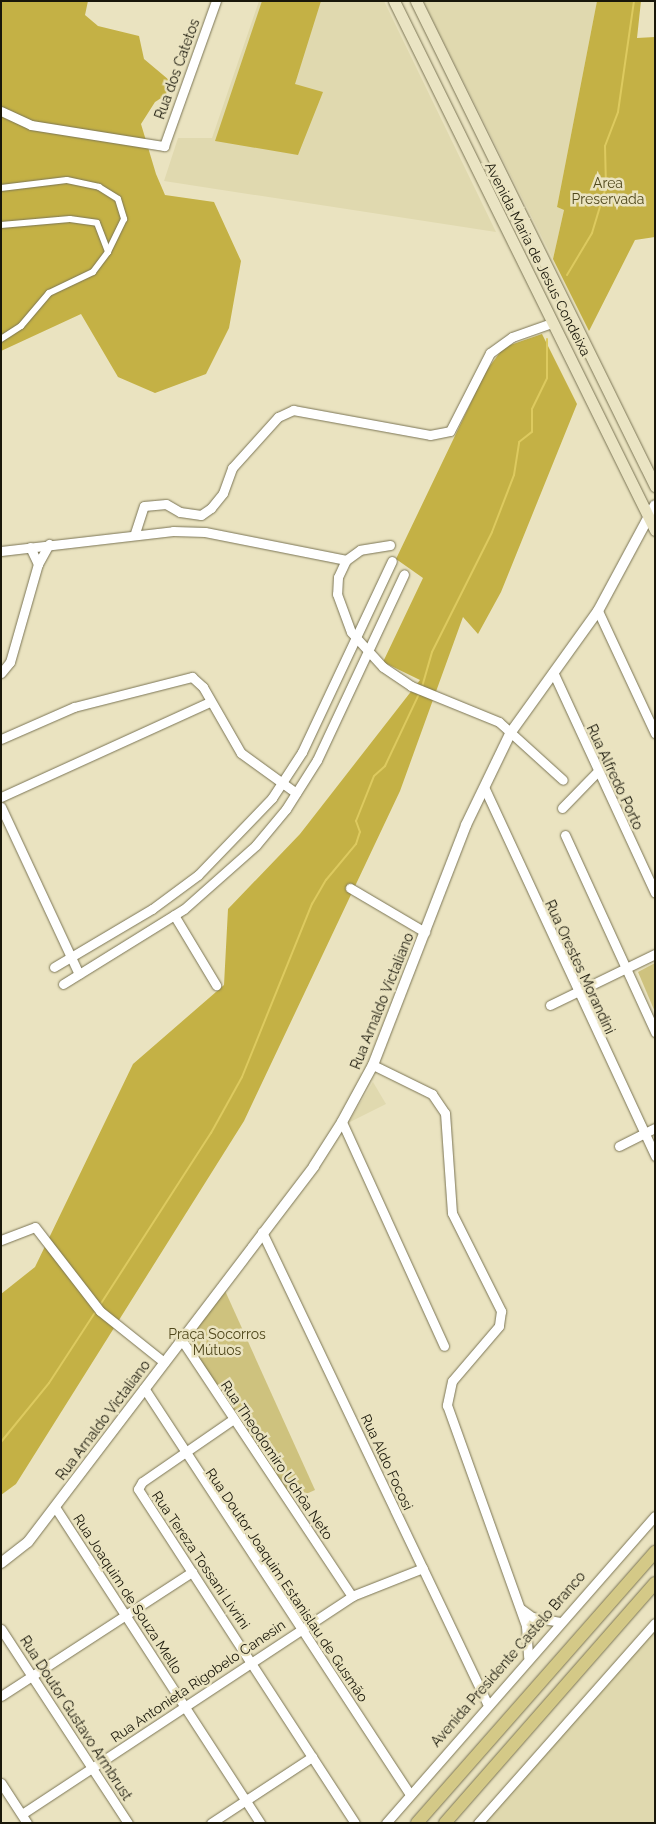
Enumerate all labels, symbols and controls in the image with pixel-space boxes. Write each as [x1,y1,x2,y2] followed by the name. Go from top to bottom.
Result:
[151,17,203,121] street label: Rua dos Catetos
[481,159,595,359] street label: Avenida Maria de Jesus Condeixa
[572,175,644,208] park label: Area Preservada
[583,721,647,833] street label: Rua Alfredo Porto
[542,897,618,1037] street label: Rua Orestes Morandini
[347,930,417,1072] street label: Rua Arnaldo Victaliano
[168,1326,266,1358] park label: Praça Socorros Mútuos
[52,1356,154,1484] street label: Rua Arnaldo Victaliano
[217,1377,337,1543] street label: Rua Theodomiro Uchôa Neto
[357,1411,417,1513] street label: Rua Aldo Focosi
[202,1465,372,1705] street label: Rua Doutor Joaquim Estanislau de Gusmão
[148,1487,254,1633] street label: Rua Tereza Tossani Livrini
[70,1511,186,1677] street label: Rua Joaquim de Souza Mello
[427,1568,589,1750] street label: Avenida Presidente Castelo Branco
[107,1616,289,1746] street label: Rua Antonieta Rigobelo Canesin
[16,1632,136,1804] street label: Rua Doutor Gustavo Armbrust

